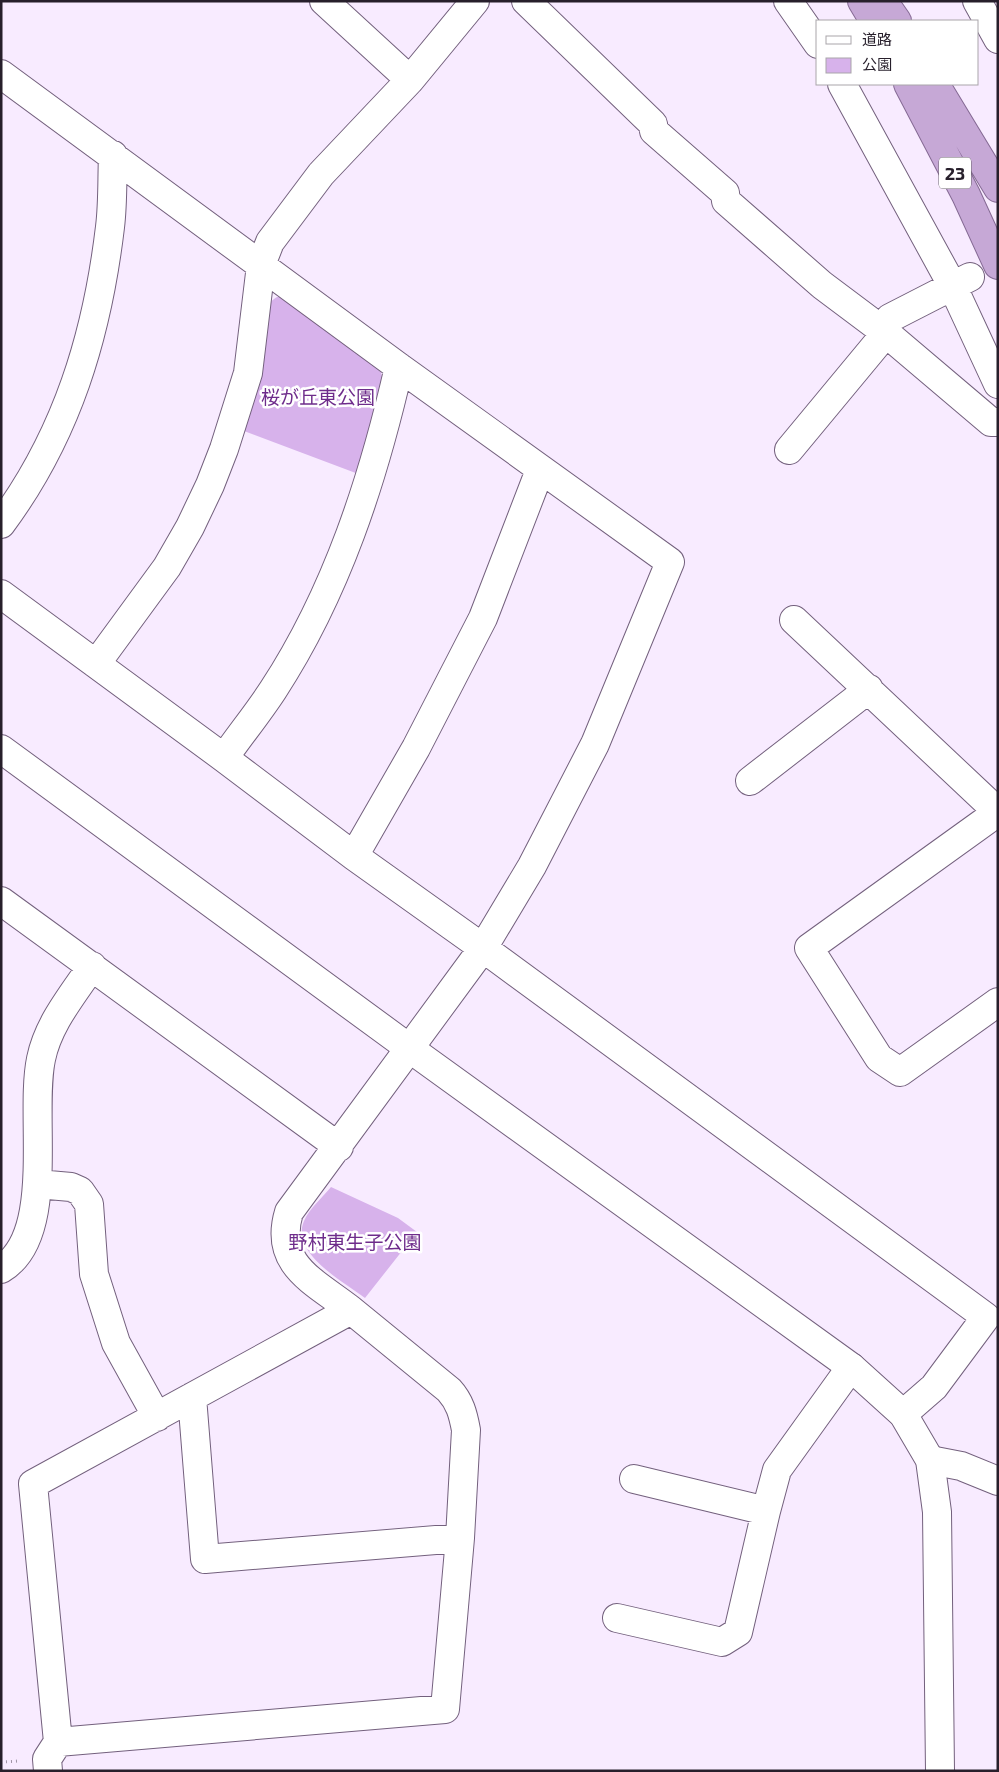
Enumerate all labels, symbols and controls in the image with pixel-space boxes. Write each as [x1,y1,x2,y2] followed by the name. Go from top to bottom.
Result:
[816,20,979,85] legend
[862,30,892,48] text: 道路
[862,55,892,73] text: 公園
[939,158,971,188] road number: 23
[261,385,375,408] park label: 桜が丘東公園
[288,1230,422,1253] park label: 野村東生子公園

